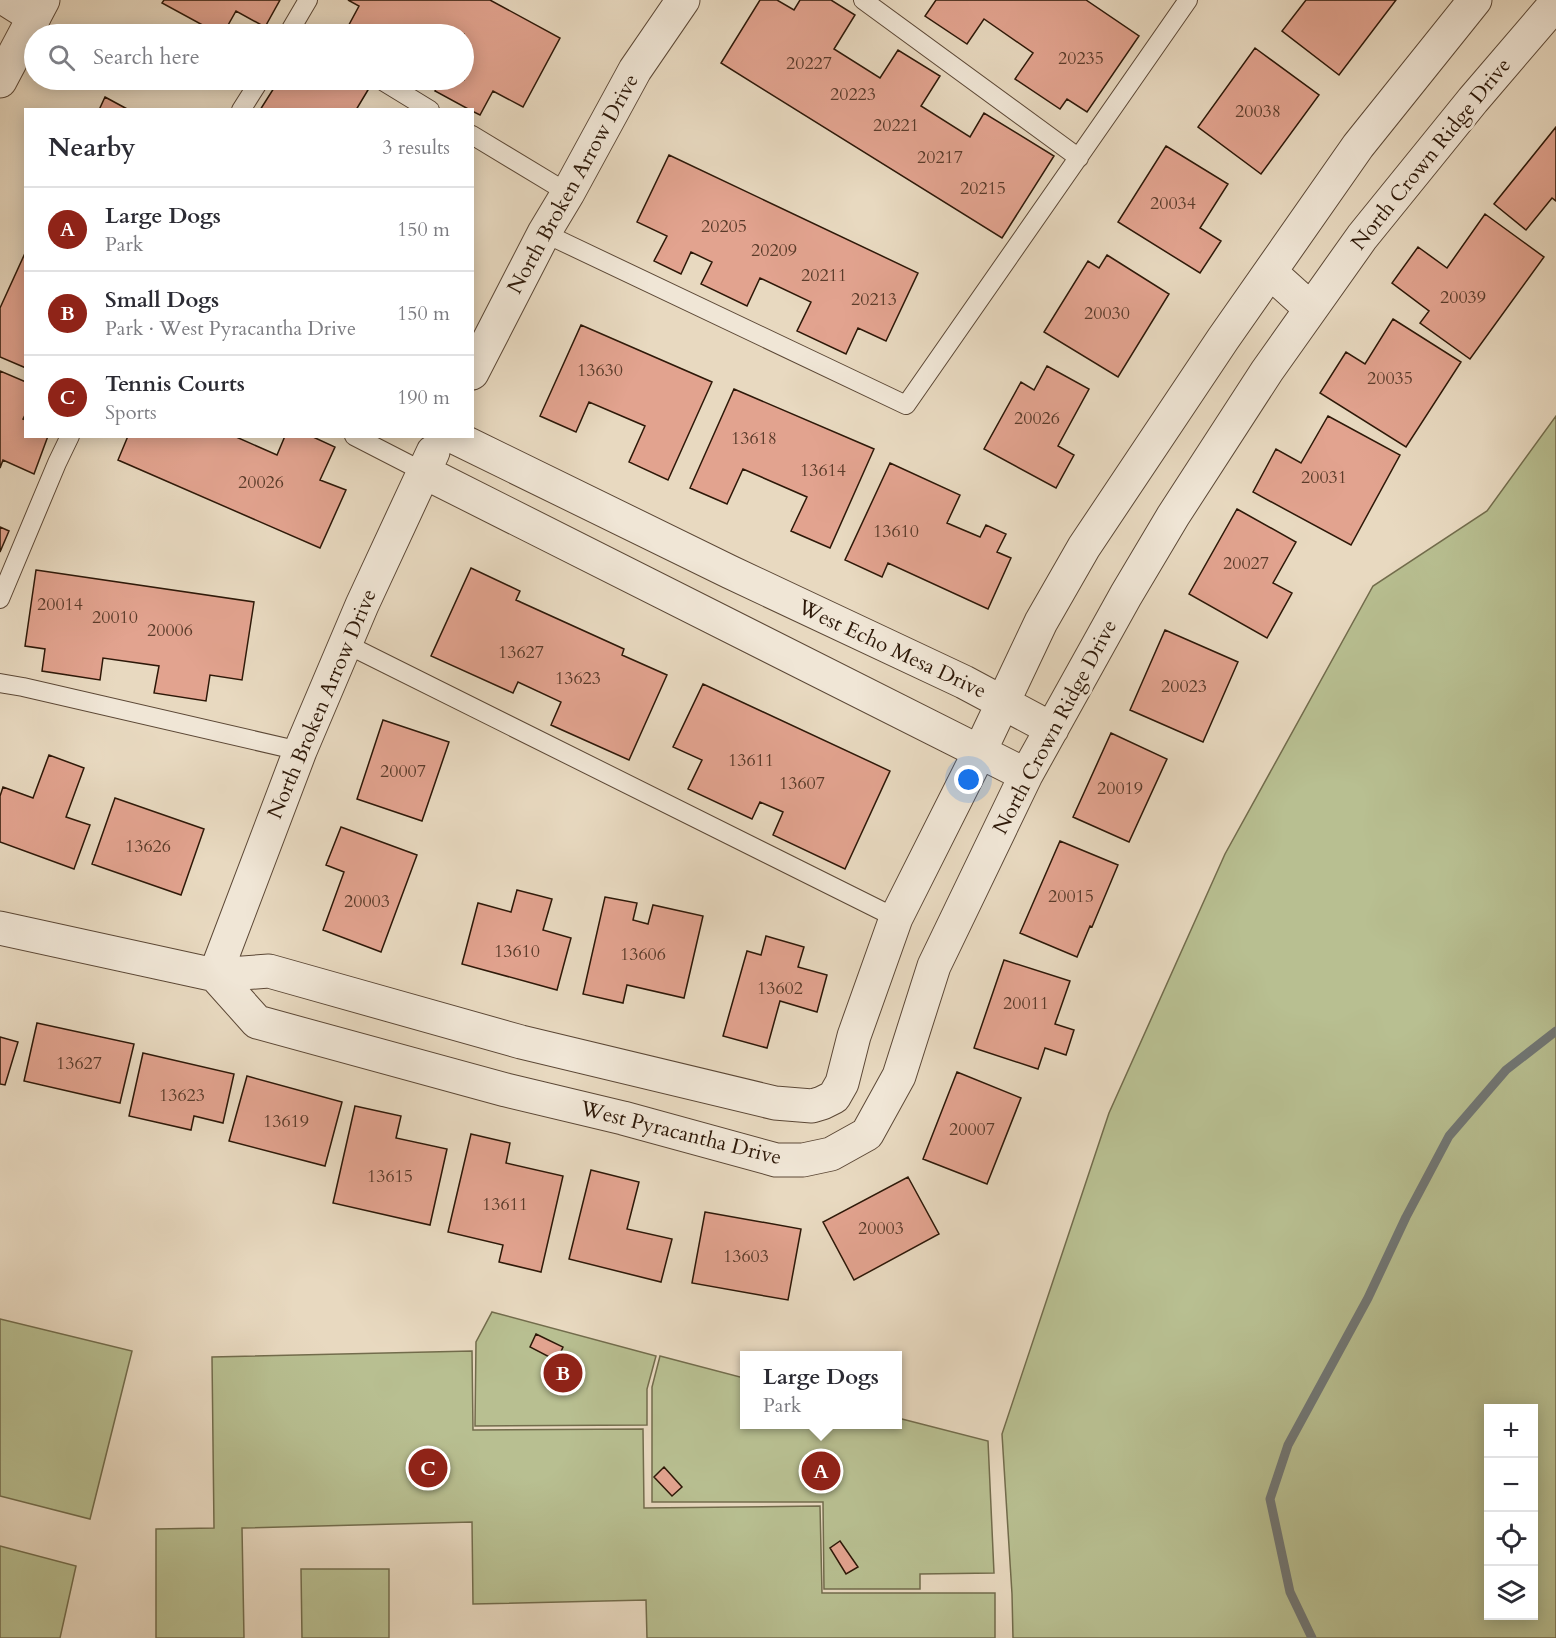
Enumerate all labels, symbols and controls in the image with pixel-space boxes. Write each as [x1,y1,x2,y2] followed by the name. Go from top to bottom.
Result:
[24,24,474,90] search box
[45,41,78,74] icon: search
[93,42,200,72] text: Search here
[1058,46,1104,71] house number: 20235
[786,51,832,76] house number: 20227
[1344,52,1518,256] street label: North Crown Ridge Drive
[500,69,646,299] street label: North Broken Arrow Drive
[830,82,876,107] house number: 20223
[1235,99,1281,124] house number: 20038
[873,113,919,138] house number: 20221
[48,130,136,165] text: Nearby
[382,134,450,161] text: 3 results
[917,145,963,170] house number: 20217
[960,176,1006,201] house number: 20215
[1150,191,1196,216] house number: 20034
[105,201,221,231] text: Large Dogs
[701,214,747,239] house number: 20205
[60,216,75,243] text: A
[397,216,450,243] text: 150 m
[105,231,143,258] text: Park
[751,238,797,263] house number: 20209
[801,263,847,288] house number: 20211
[105,285,219,315] text: Small Dogs
[1440,285,1486,310] house number: 20039
[851,287,897,312] house number: 20213
[60,300,75,327] text: B
[397,300,450,327] text: 150 m
[1084,301,1130,326] house number: 20030
[105,315,356,342] text: Park · West Pyracantha Drive
[577,358,623,383] house number: 13630
[1367,366,1413,391] house number: 20035
[105,369,245,399] text: Tennis Courts
[60,384,75,411] text: C
[397,384,450,411] text: 190 m
[105,399,157,426] text: Sports
[1014,406,1060,431] house number: 20026
[731,426,777,451] house number: 13618
[800,458,846,483] house number: 13614
[1301,465,1347,490] house number: 20031
[238,470,284,495] house number: 20026
[873,519,919,544] house number: 13610
[1223,551,1269,576] house number: 20027
[260,585,384,823] street label: North Broken Arrow Drive
[37,592,83,617] house number: 20014
[792,592,991,705] street label: West Echo Mesa Drive
[92,605,138,630] house number: 20010
[986,614,1124,840] street label: North Crown Ridge Drive
[147,618,193,643] house number: 20006
[498,640,544,665] house number: 13627
[555,666,601,691] house number: 13623
[1161,674,1207,699] house number: 20023
[728,748,774,773] house number: 13611
[380,759,426,784] house number: 20007
[954,765,983,794] your location
[779,771,825,796] house number: 13607
[1097,776,1143,801] house number: 20019
[125,834,171,859] house number: 13626
[1048,884,1094,909] house number: 20015
[344,889,390,914] house number: 20003
[494,939,540,964] house number: 13610
[620,942,666,967] house number: 13606
[757,976,803,1001] house number: 13602
[1003,991,1049,1016] house number: 20011
[56,1051,102,1076] house number: 13627
[159,1083,205,1108] house number: 13623
[576,1094,785,1172] street label: West Pyracantha Drive
[263,1109,309,1134] house number: 13619
[949,1117,995,1142] house number: 20007
[367,1164,413,1189] house number: 13615
[482,1192,528,1217] house number: 13611
[858,1216,904,1241] house number: 20003
[723,1244,769,1269] house number: 13603
[544,1350,582,1396] pin: B
[740,1351,902,1429] popup
[763,1362,879,1392] text: Large Dogs
[763,1392,801,1419] text: Park
[1484,1404,1538,1620] map controls
[1484,1404,1538,1458] button: +
[408,1446,448,1490] pin: C
[802,1448,840,1494] pin: A
[1484,1458,1538,1512] button: −
[1484,1512,1538,1566] button: locate
[1484,1566,1538,1620] button: layers

